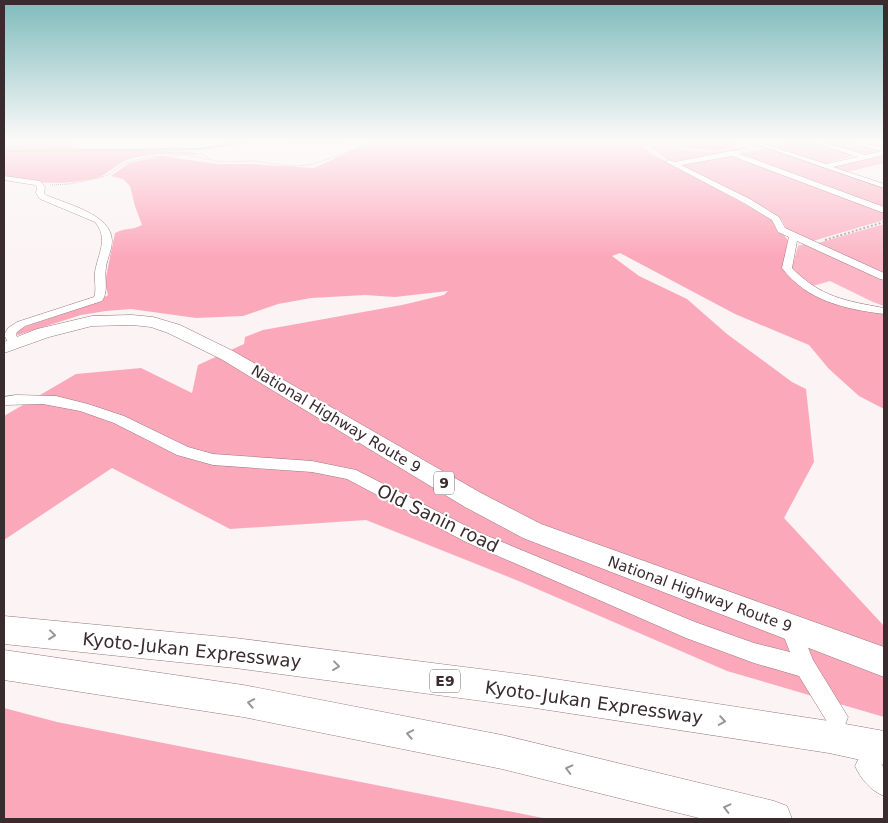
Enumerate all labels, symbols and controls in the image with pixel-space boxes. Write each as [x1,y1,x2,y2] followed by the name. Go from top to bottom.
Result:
[248,361,424,477] street label: National Highway Route 9
[434,472,454,494] road number: 9
[374,479,502,557] street label: Old Sanin road
[605,552,795,636] street label: National Highway Route 9
[82,628,303,672] street label: Kyoto-Jukan Expressway
[49,629,57,640] one-way arrow
[332,660,340,671] one-way arrow
[430,669,460,692] road number: E9
[484,676,705,728] street label: Kyoto-Jukan Expressway
[247,698,255,709] one-way arrow
[718,715,726,726] one-way arrow
[406,730,415,740] one-way arrow
[565,764,574,775] one-way arrow
[723,803,732,814] one-way arrow

